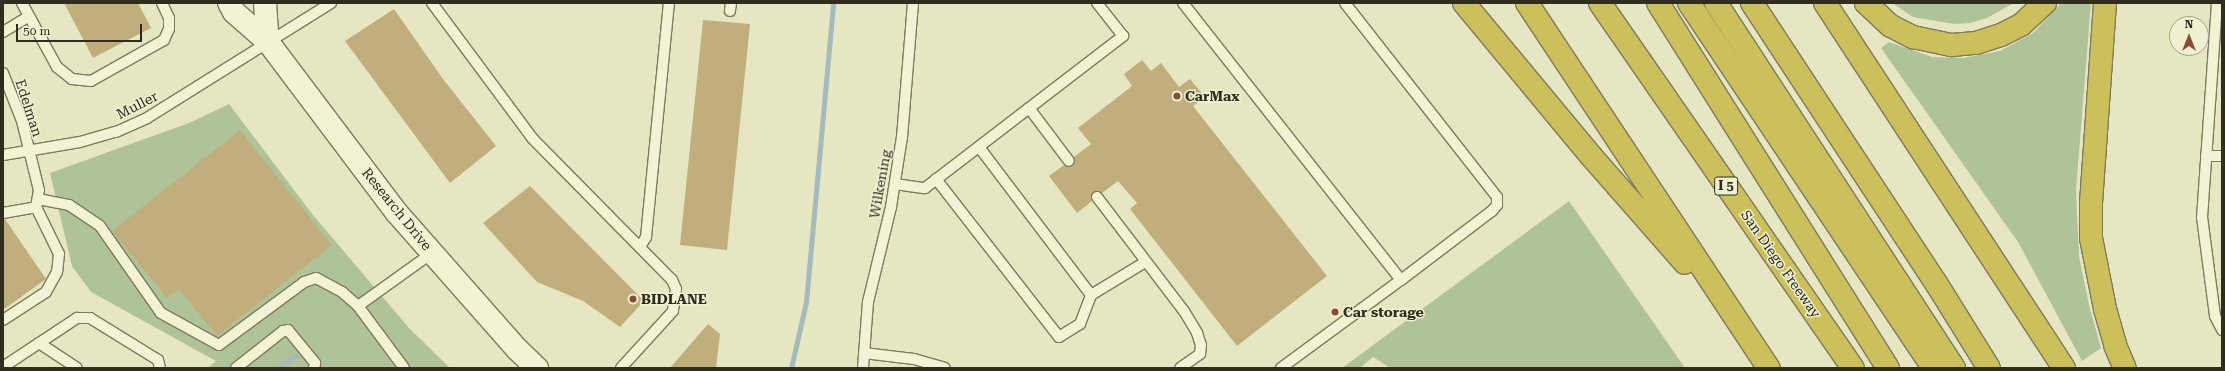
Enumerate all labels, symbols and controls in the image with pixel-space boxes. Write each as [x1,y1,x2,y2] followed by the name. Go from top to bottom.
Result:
[18,16,144,42] scale bar
[2169,16,2209,56] north arrow
[2185,18,2193,31] text: N
[23,24,50,38] text: 50 m
[12,77,46,139] street label: Edelman
[114,88,160,122] street label: Muller
[1185,88,1240,104] place label: CarMax
[1172,91,1182,101] marker: CarMax
[866,148,894,220] street label: Wilkening
[359,164,435,254] street label: Research Drive
[1714,175,1738,197] road number: I 5
[1738,207,1824,321] street label: San Diego Freeway
[641,291,707,307] place label: BIDLANE
[628,294,638,304] marker: BIDLANE
[1343,304,1424,320] place label: Car storage
[1330,307,1340,317] marker: Car storage

